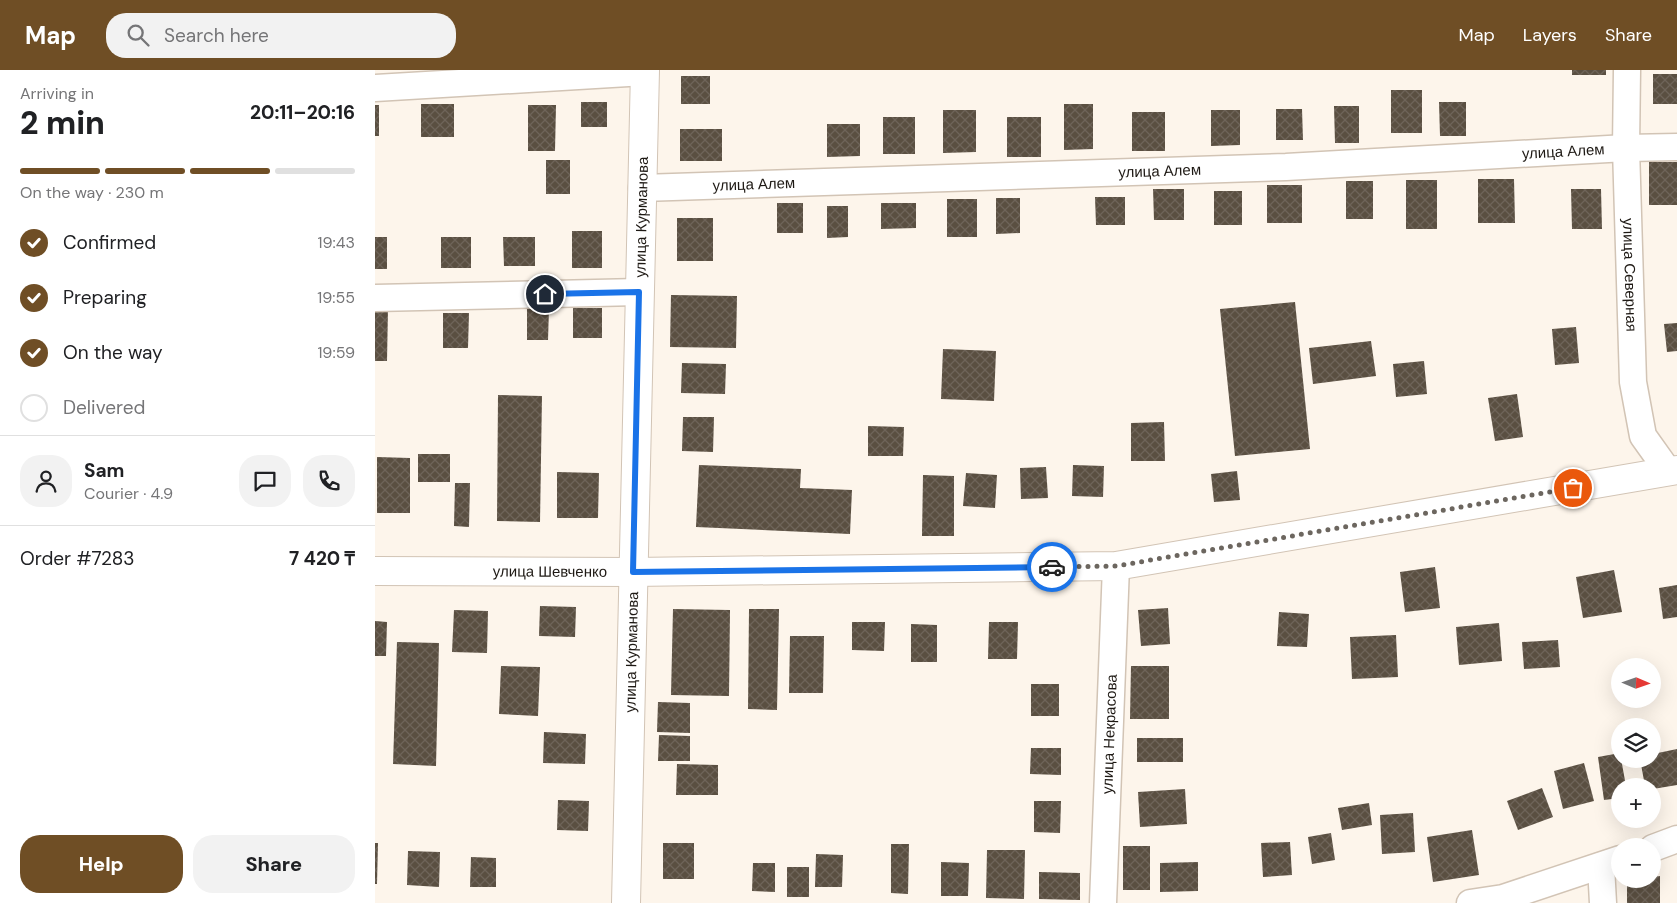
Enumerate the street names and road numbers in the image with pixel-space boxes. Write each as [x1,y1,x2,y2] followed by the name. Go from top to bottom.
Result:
[1521,139,1605,164] street label: улица Алем
[630,156,653,278] street label: улица Курманова
[1118,160,1201,182] street label: улица Алем
[712,173,796,196] street label: улица Алем
[1618,218,1641,332] street label: улица Северная
[493,561,607,582] street label: улица Шевченко
[620,591,643,713] street label: улица Курманова
[1097,673,1122,794] street label: улица Некрасова

